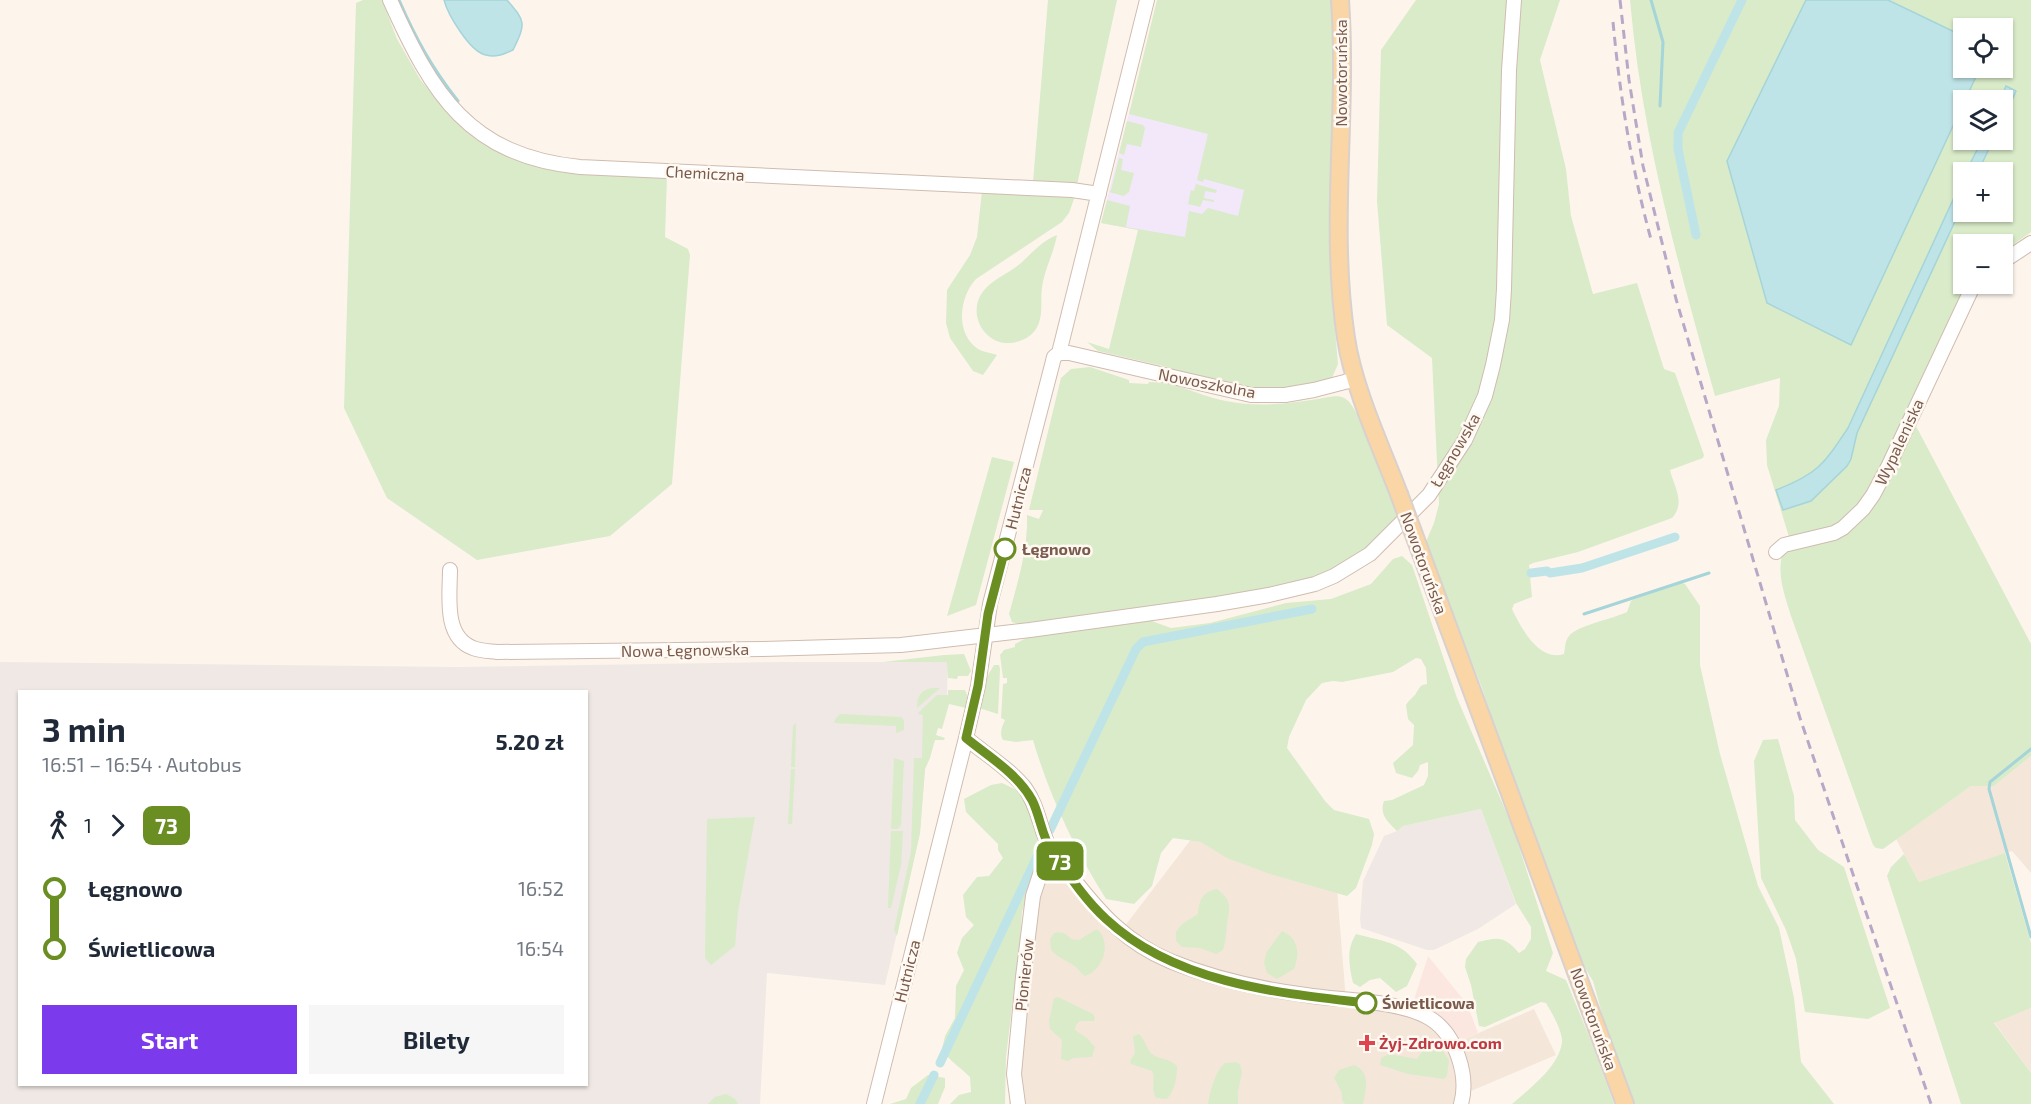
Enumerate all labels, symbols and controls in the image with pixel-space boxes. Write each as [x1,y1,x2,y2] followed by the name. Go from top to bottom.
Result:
[1953,18,2013,294] map controls
[1953,18,2013,78] button: locate
[1331,19,1350,127] street label: Nowotoruńska
[1953,90,2013,150] button: layers
[665,161,745,184] street label: Chemiczna
[1953,162,2013,222] button: +
[1953,234,2013,294] button: −
[1157,364,1257,401] street label: Nowoszkolna
[1870,395,1927,488] street label: Wypaleniska
[1426,409,1483,490] street label: Łęgnowska
[1001,465,1034,531] street label: Hutnicza
[1397,509,1452,617] street label: Nowotoruńska
[994,538,1016,560] marker: Łęgnowo
[1022,539,1091,558] place label: Łęgnowo
[621,639,749,660] street label: Nowa Łęgnowska
[42,709,126,749] text: 3 min
[496,728,564,754] text: 5.20 zł
[42,752,242,776] text: 16:51 – 16:54 · Autobus
[42,809,75,842] icon: walk
[101,809,134,842] icon: forward
[84,813,92,837] text: 1
[155,813,178,838] text: 73
[1033,842,1087,880] line badge: 73
[1049,849,1072,874] text: 73
[88,875,183,901] text: Łęgnowo
[518,876,564,900] text: 16:52
[88,935,215,961] text: Świetlicowa
[517,936,564,960] text: 16:54
[890,938,923,1004] street label: Hutnicza
[1010,938,1037,1012] street label: Pionierów
[1567,965,1622,1073] street label: Nowotoruńska
[1355,992,1377,1014] marker: Świetlicowa
[1382,993,1475,1012] place label: Świetlicowa
[42,1005,297,1074] button: Start
[309,1005,564,1074] button: Bilety
[1379,1033,1502,1053] place label: Żyj-Zdrowo.com
[1360,1036,1374,1050] marker: Żyj-Zdrowo.com

